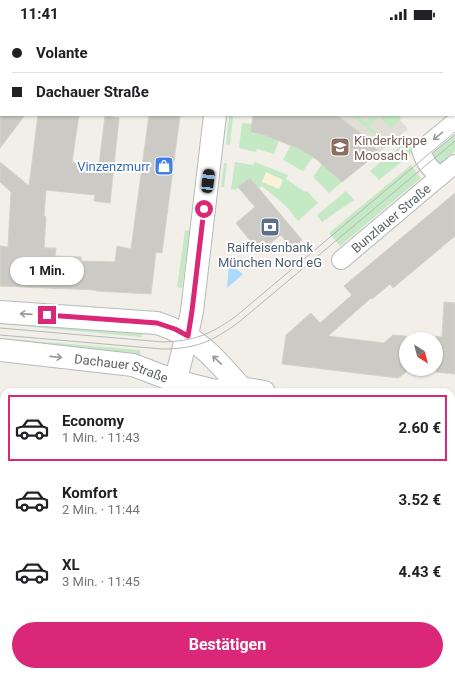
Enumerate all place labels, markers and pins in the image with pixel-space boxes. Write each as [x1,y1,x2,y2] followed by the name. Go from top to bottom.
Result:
[354,133,427,163] place label: Kinderkrippe Moosach
[329,136,351,158] school or university icon: Kinderkrippe Moosach
[153,155,175,177] shop icon: Vinzenzmurr
[77,159,151,174] place label: Vinzenzmurr
[259,216,281,238] bank icon: Raiffeisenbank München Nord eG
[218,240,322,270] place label: Raiffeisenbank München Nord eG

